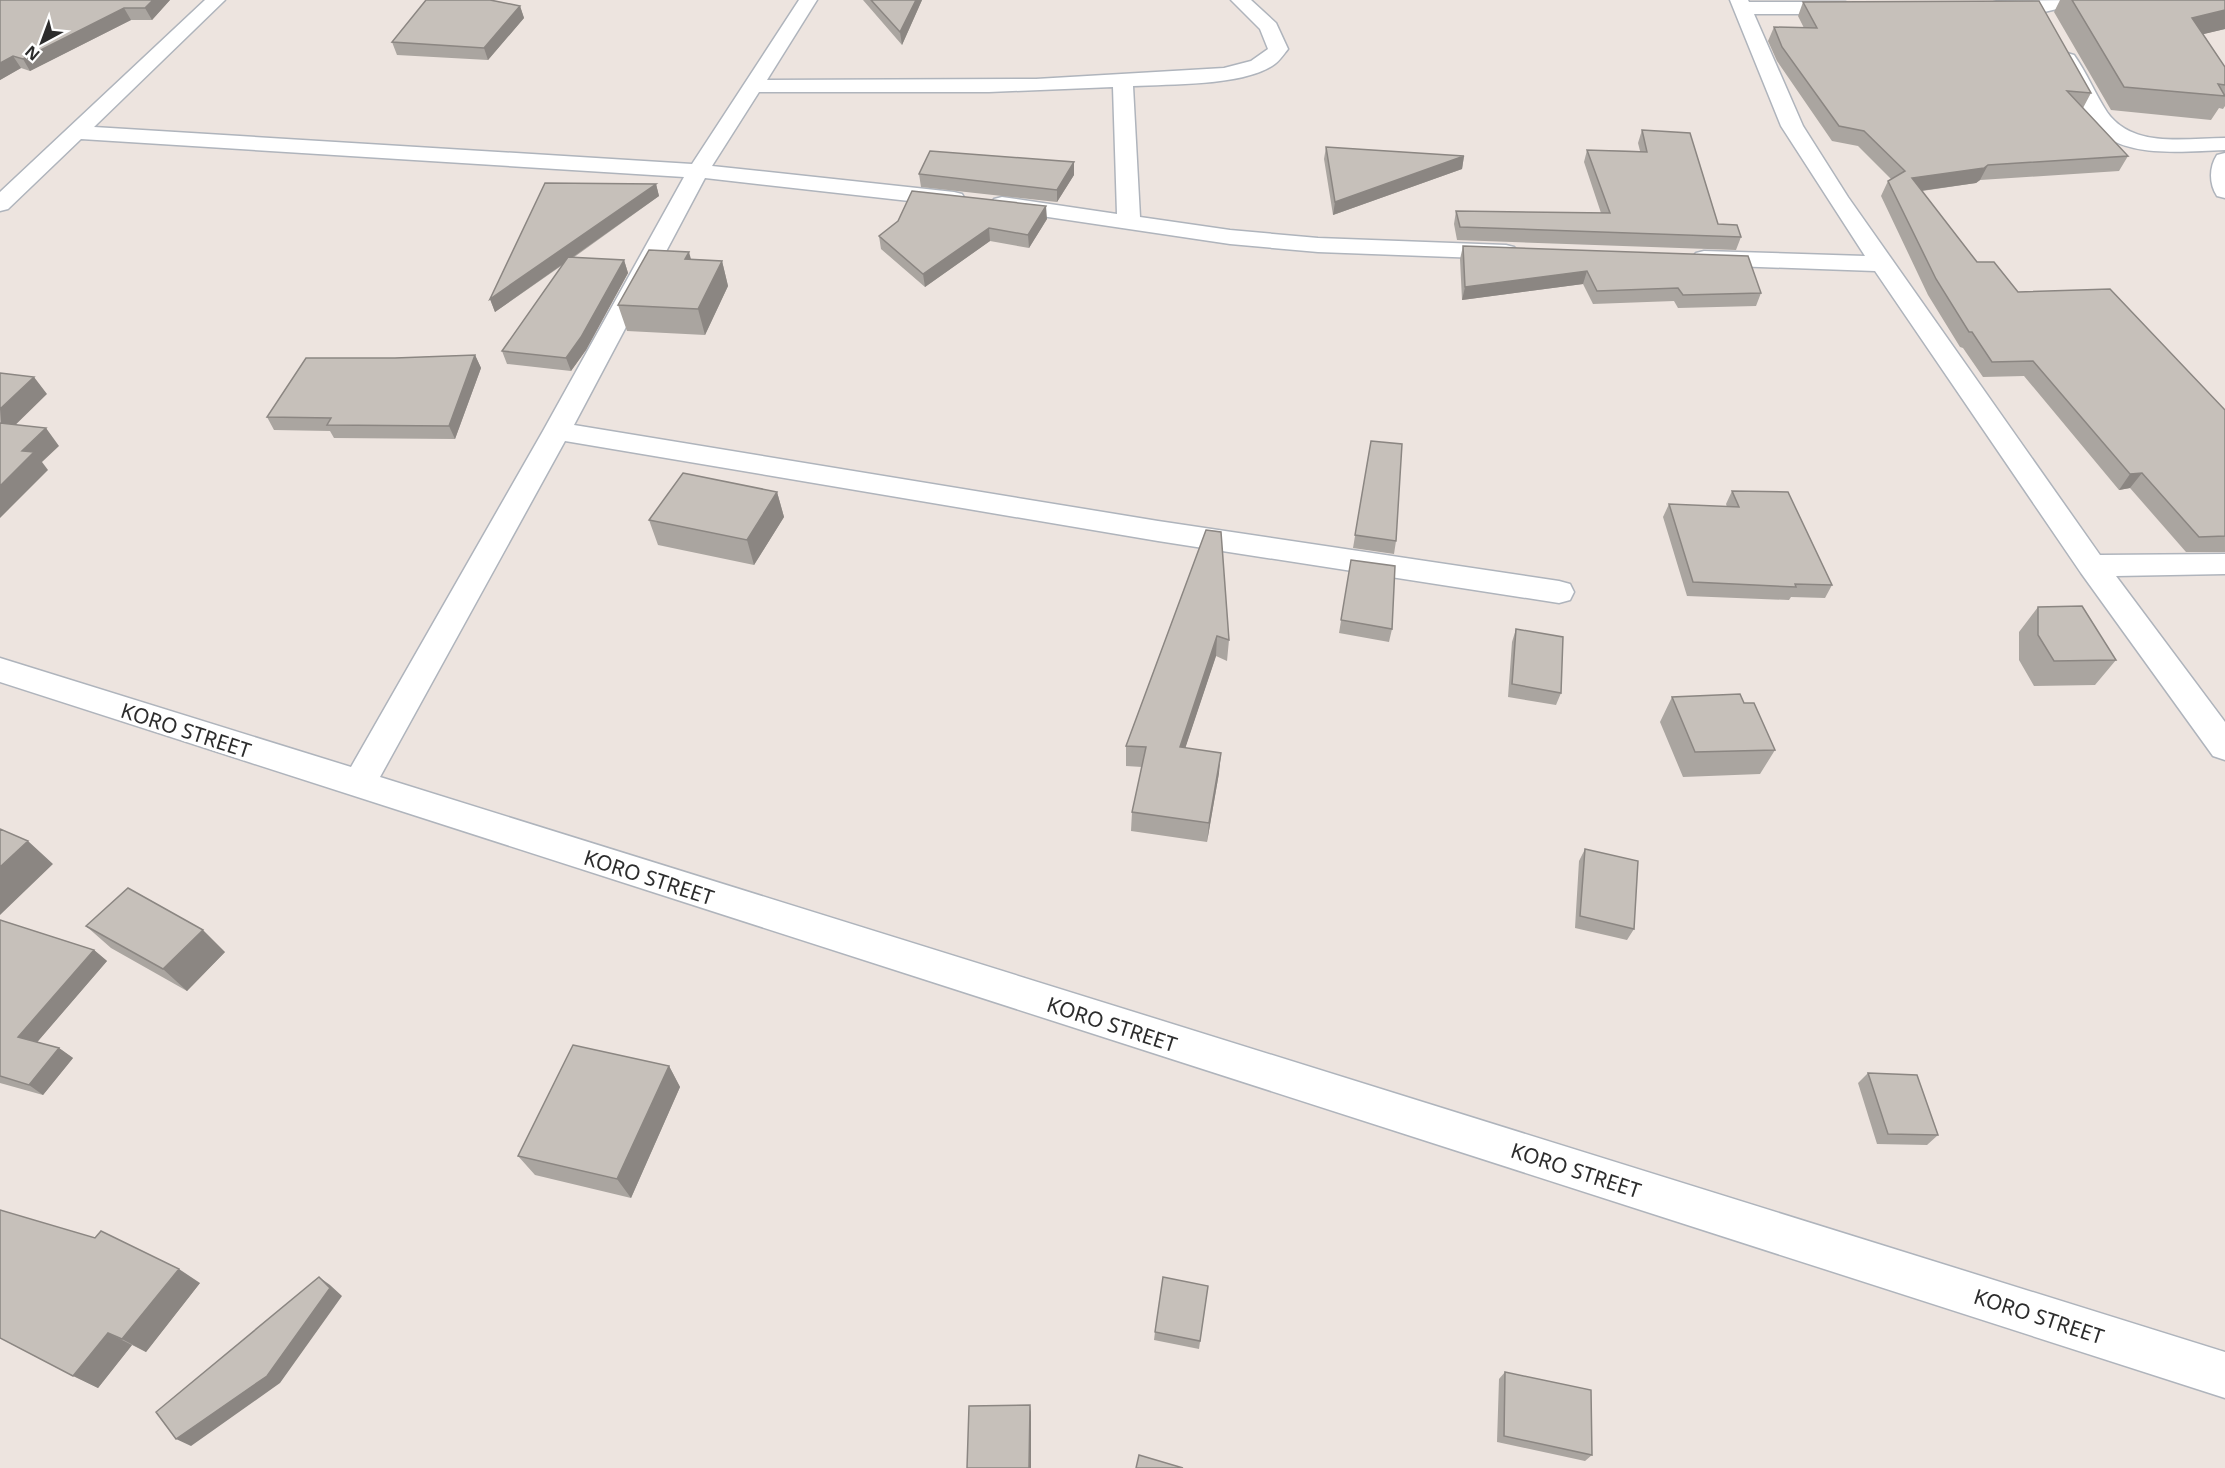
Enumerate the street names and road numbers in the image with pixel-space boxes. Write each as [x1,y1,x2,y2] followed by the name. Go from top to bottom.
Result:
[117,696,255,764] street label: KORO STREET
[580,843,718,911] street label: KORO STREET
[1043,990,1181,1058] street label: KORO STREET
[1507,1136,1645,1204] street label: KORO STREET
[1970,1282,2108,1350] street label: KORO STREET

